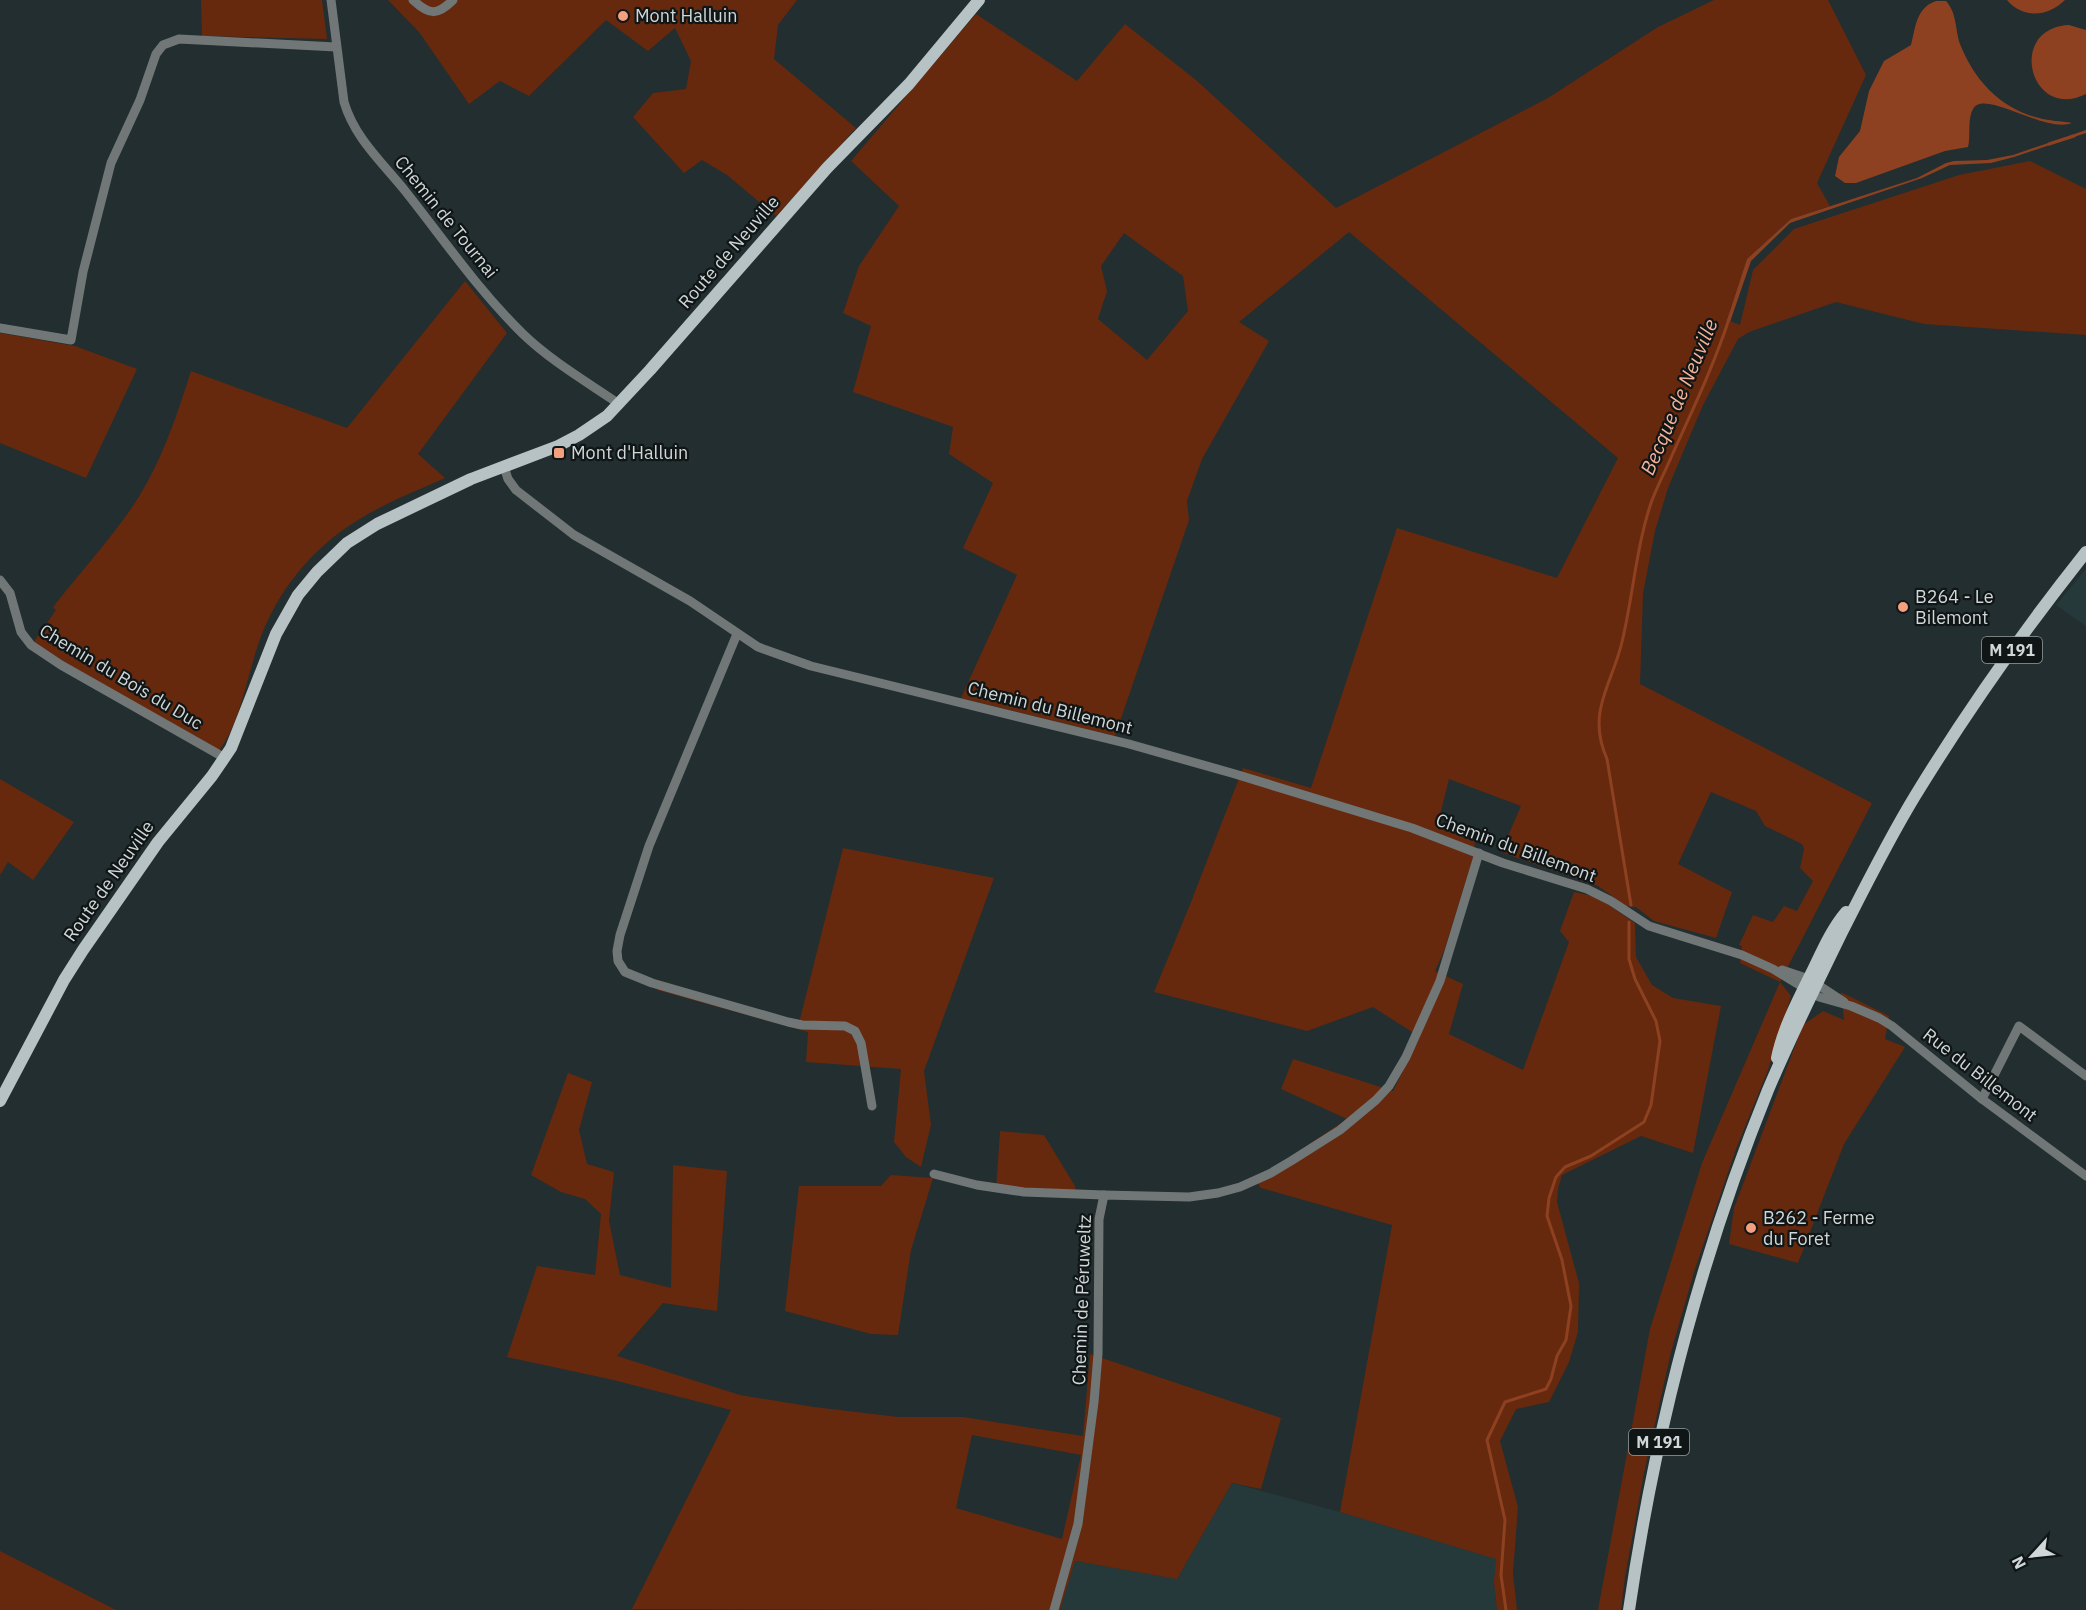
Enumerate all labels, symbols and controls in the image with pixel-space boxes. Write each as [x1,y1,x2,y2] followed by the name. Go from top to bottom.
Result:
[635,4,737,27] place label: Mont Halluin
[616,9,630,23] marker: Mont Halluin
[390,151,503,283] street label: Chemin de Tournai
[673,190,784,313] street label: Route de Neuville
[1633,315,1724,479] water label: Becque de Neuville
[571,441,688,464] place label: Mont d'Halluin
[552,446,566,460] marker: Mont d'Halluin
[1915,585,1994,629] place label: B264 - Le Bilemont
[1896,600,1910,614] marker: B264 - Le Bilemont
[35,619,207,734] street label: Chemin du Bois du Duc
[1982,637,2042,663] road number: M 191
[965,676,1135,739] street label: Chemin du Billemont
[1433,808,1600,887] street label: Chemin du Billemont
[58,816,159,946] street label: Route de Neuville
[1918,1023,2042,1126] street label: Rue du Billemont
[1763,1206,1875,1250] place label: B262 - Ferme du Foret
[1067,1214,1096,1386] street label: Chemin de Péruweltz
[1744,1221,1758,1235] marker: B262 - Ferme du Foret
[1629,1429,1689,1455] road number: M 191
[2002,1526,2062,1586] north arrow
[2007,1553,2030,1573] text: N

